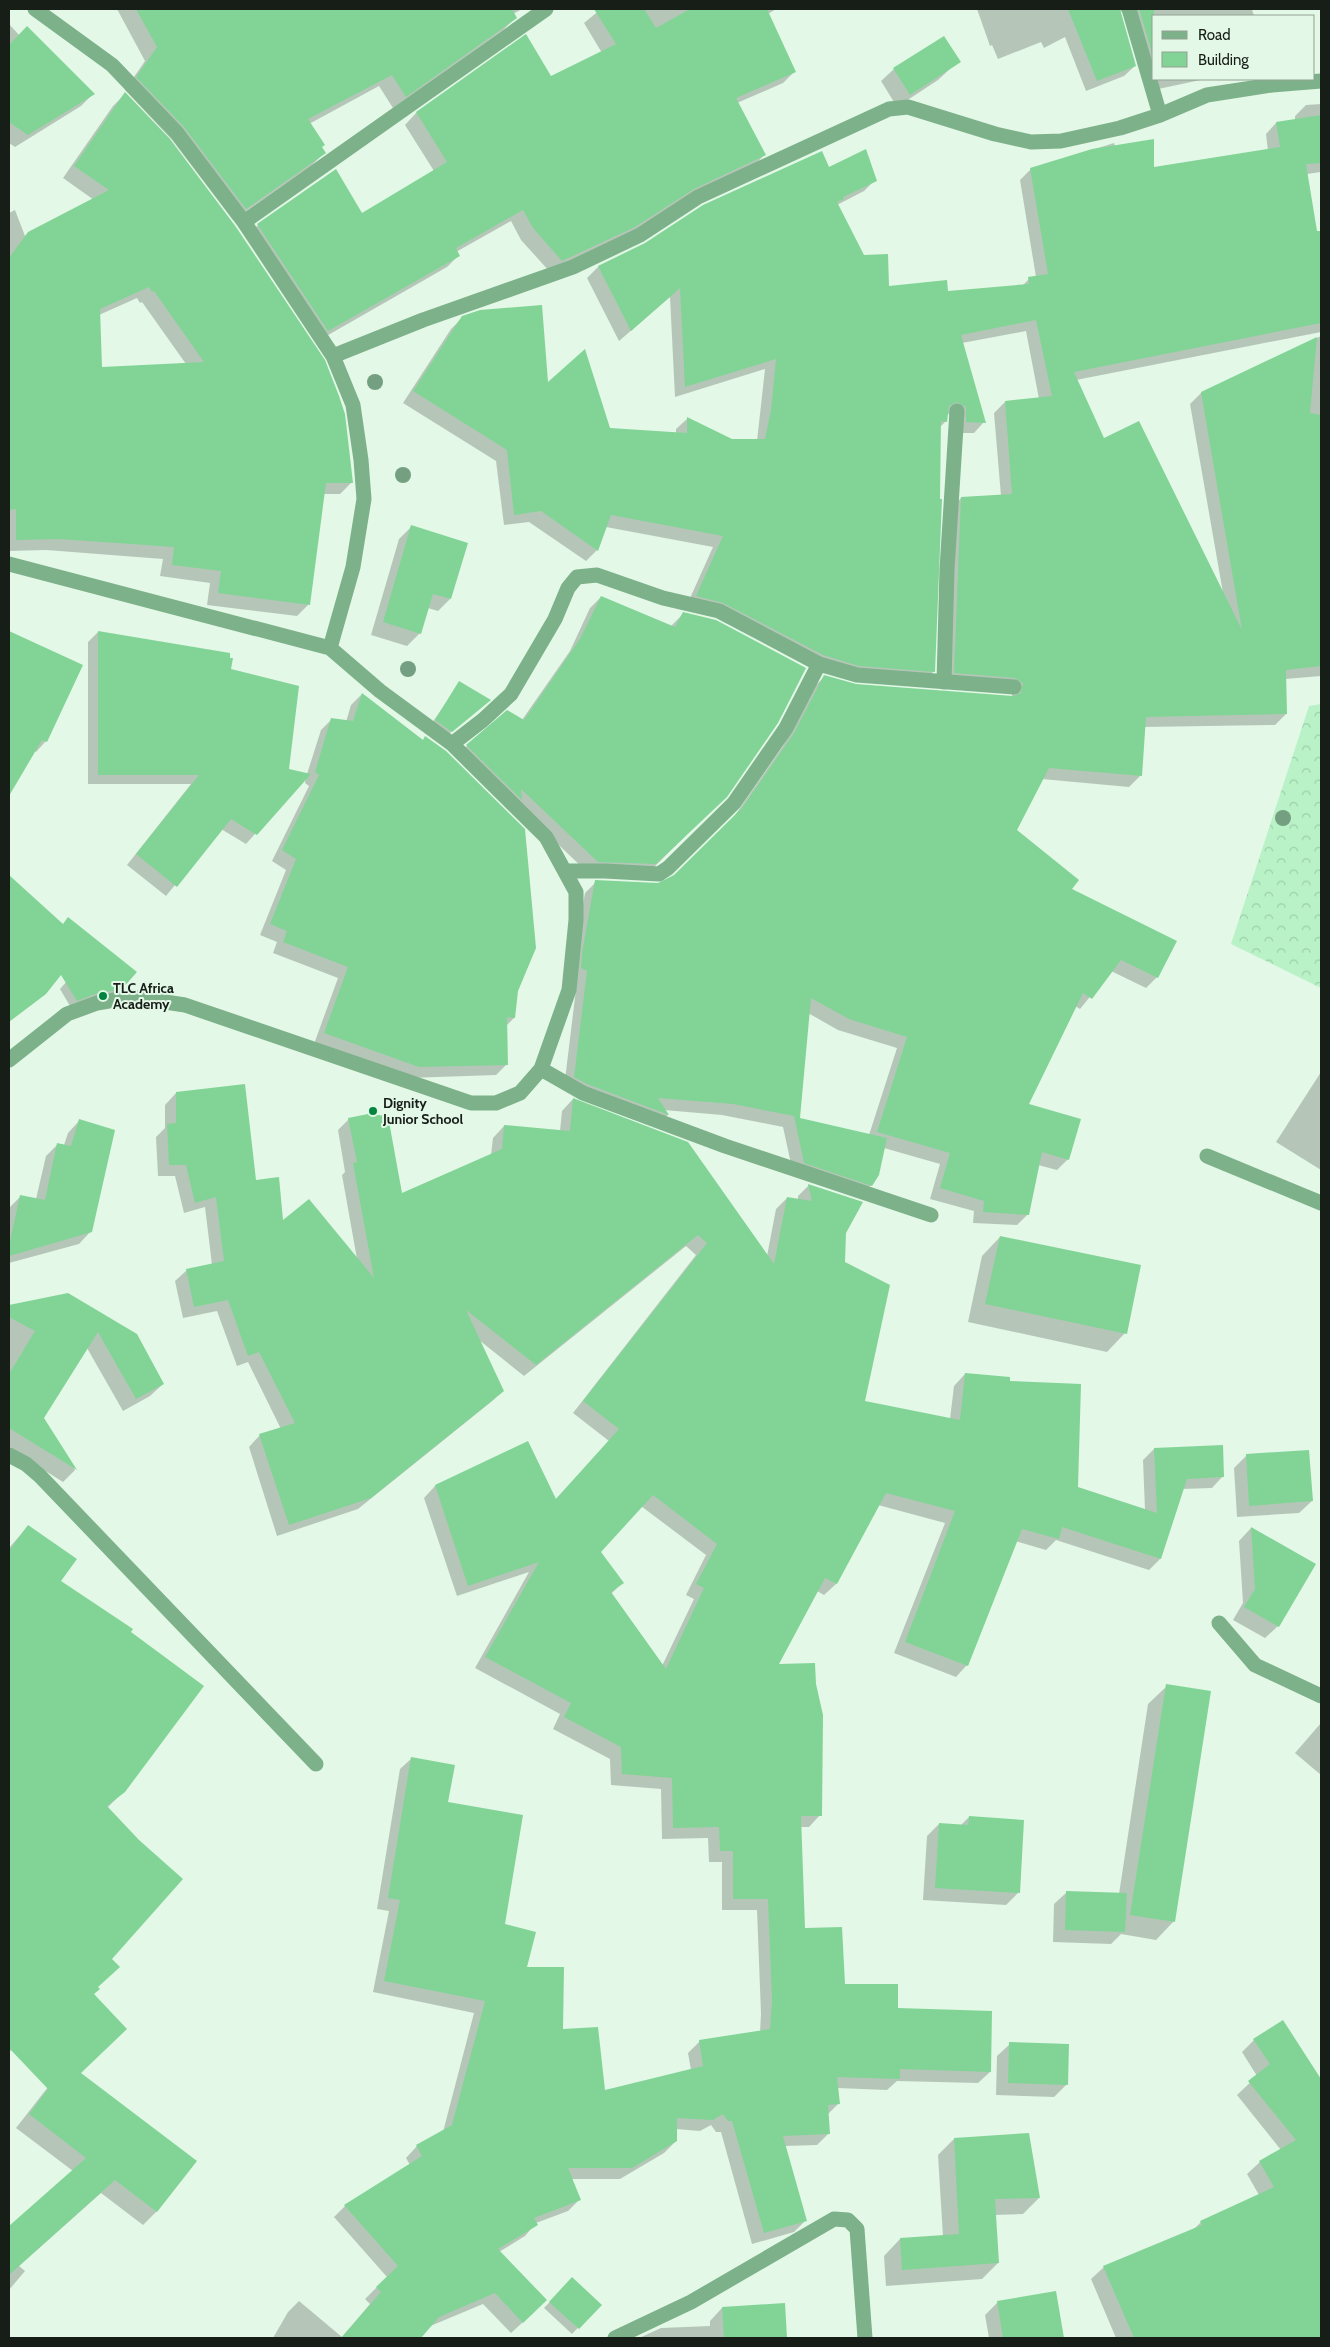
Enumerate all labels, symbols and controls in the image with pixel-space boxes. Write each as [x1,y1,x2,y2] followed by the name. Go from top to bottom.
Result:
[1152,15,1315,80] legend
[1198,26,1231,44] text: Road
[1198,51,1249,69] text: Building
[113,979,174,1013] place label: TLC Africa Academy
[97,990,109,1002] marker: TLC Africa Academy
[382,1094,464,1128] place label: Dignity Junior School
[367,1105,379,1117] marker: Dignity Junior School

